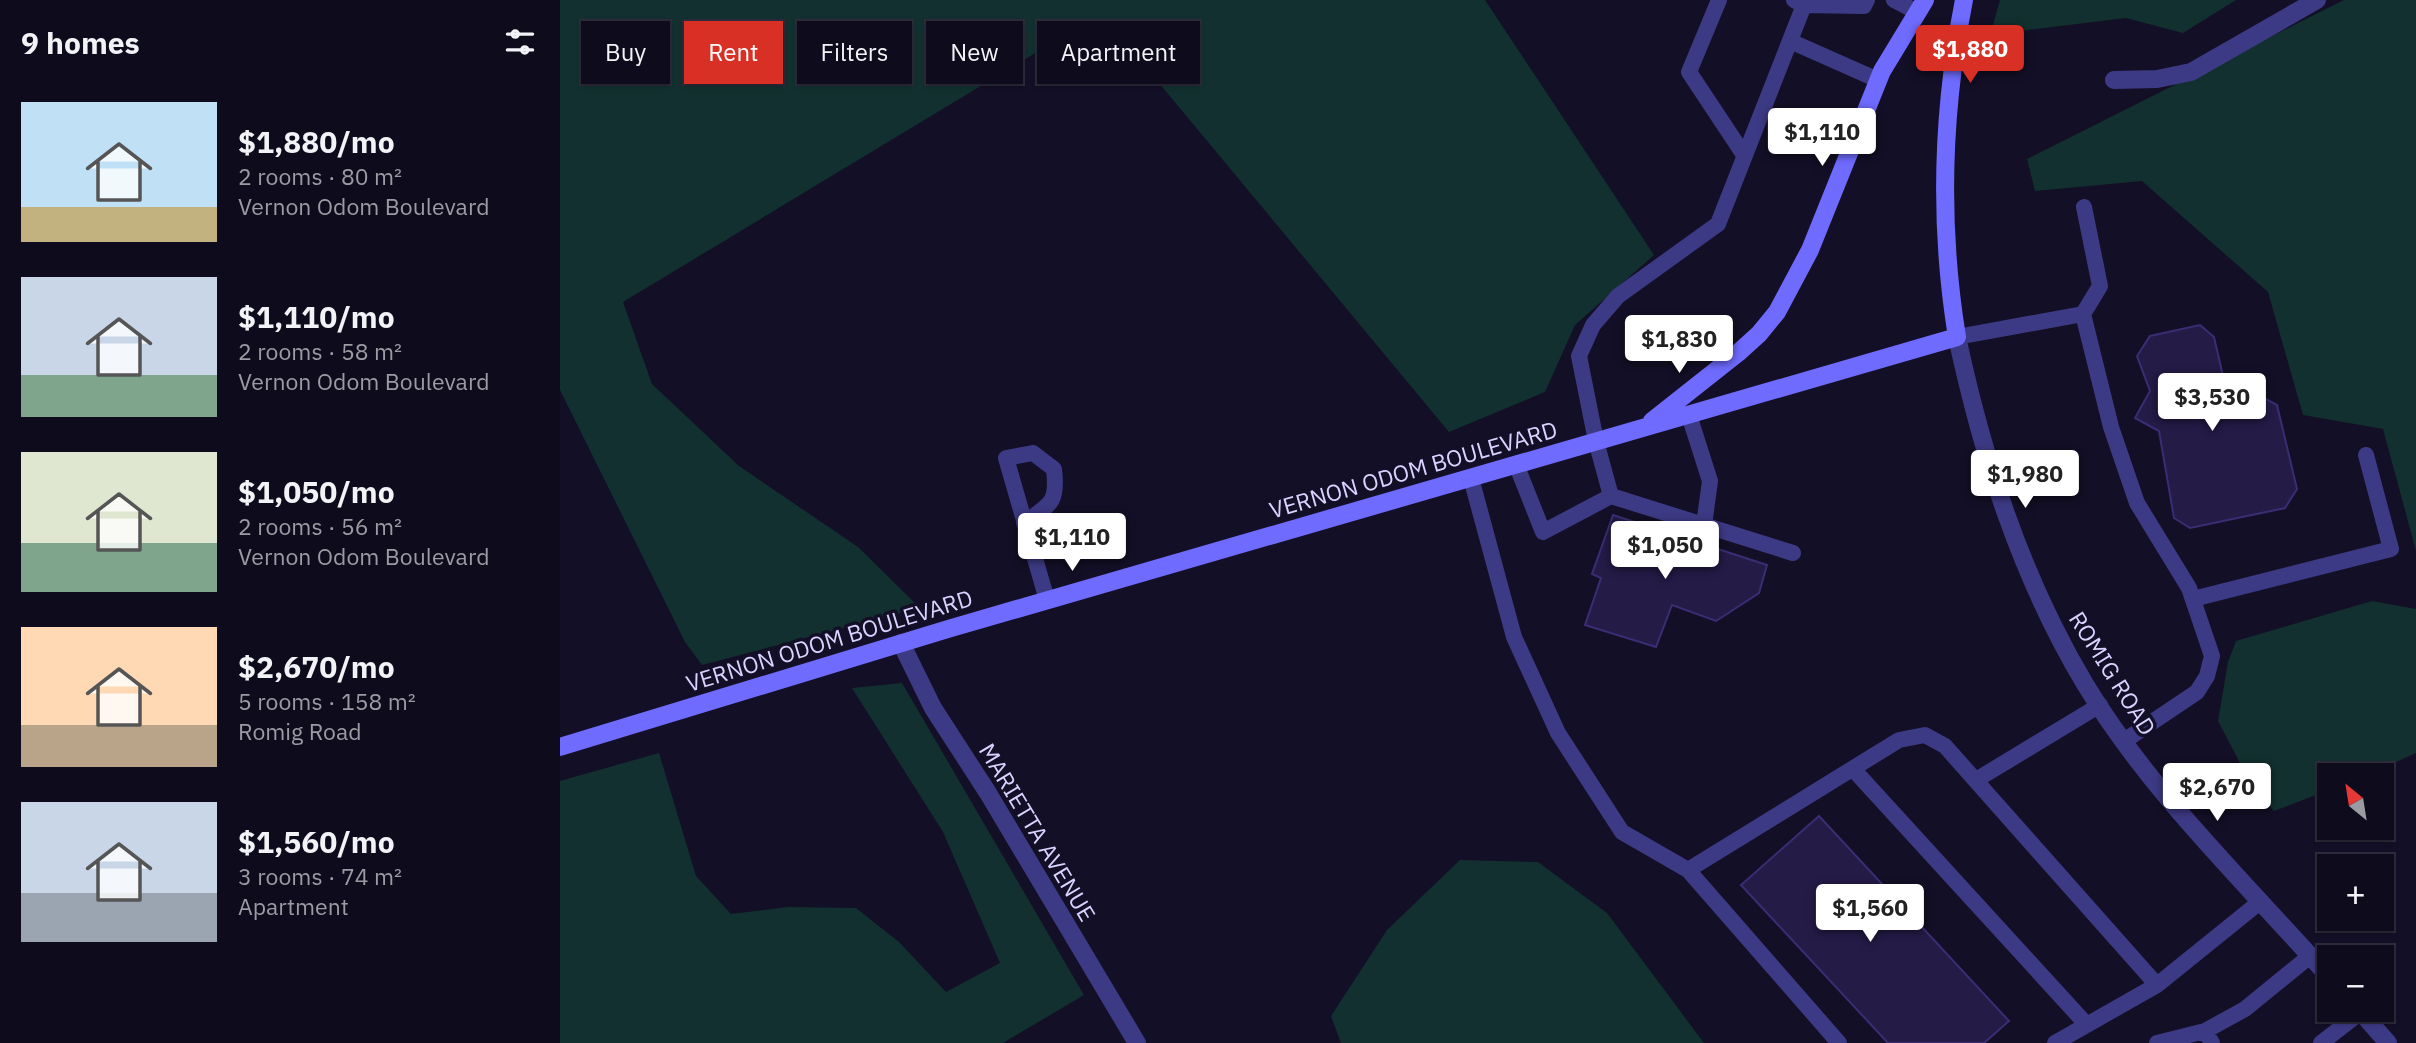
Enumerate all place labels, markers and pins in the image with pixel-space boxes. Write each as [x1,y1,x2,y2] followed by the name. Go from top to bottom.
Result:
[1913,25,2027,85] pin: $1,880
[1765,108,1879,168] pin: $1,110
[1622,316,1736,375] pin: $1,830
[2155,374,2269,433] pin: $3,530
[1968,450,2082,510] pin: $1,980
[1015,514,1129,573] pin: $1,110
[1608,522,1722,581] pin: $1,050
[2160,764,2274,823] pin: $2,670
[1813,884,1927,944] pin: $1,560

